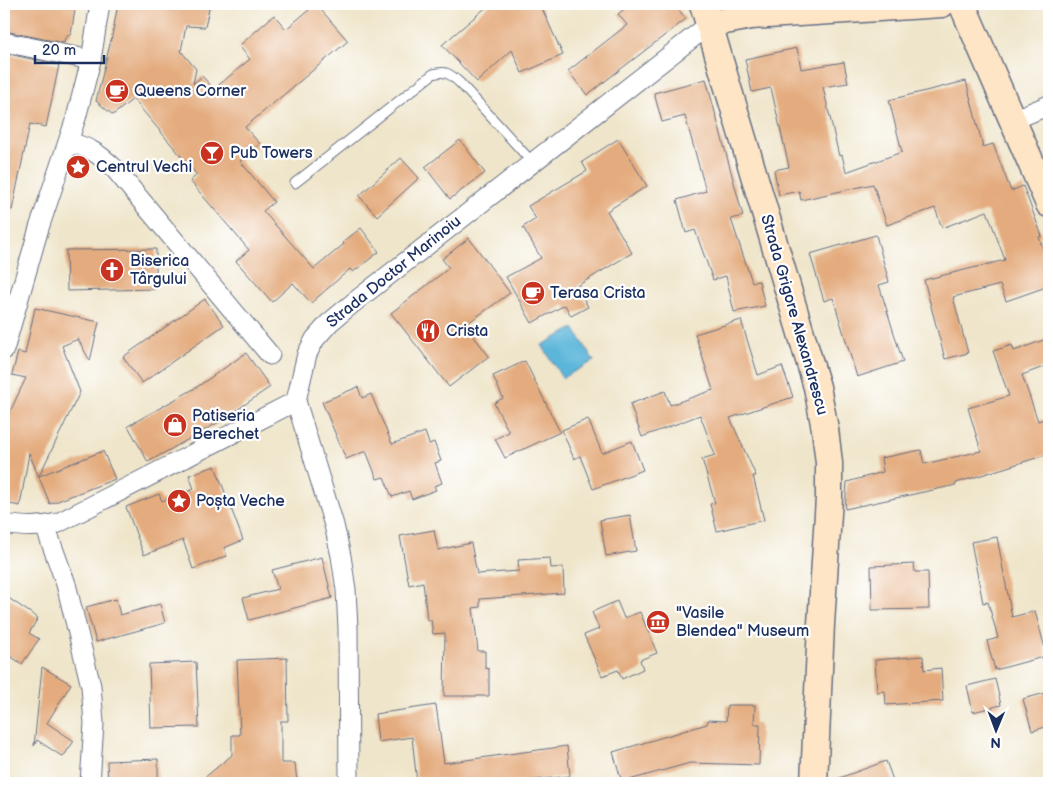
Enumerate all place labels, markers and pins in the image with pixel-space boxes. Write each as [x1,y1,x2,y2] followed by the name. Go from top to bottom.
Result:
[104,78,130,104] cafe icon: Queens Corner
[134,82,246,101] place label: Queens Corner
[199,140,225,166] bar icon: Pub Towers
[230,144,313,163] place label: Pub Towers
[65,154,91,180] place icon: Centrul Vechi
[96,158,192,177] place label: Centrul Vechi
[130,252,189,289] place label: Biserica Târgului
[99,257,125,283] church icon: Biserica Târgului
[520,280,546,306] cafe icon: Terasa Crista
[550,284,646,303] place label: Terasa Crista
[415,318,441,344] restaurant icon: Crista
[446,322,488,341] place label: Crista
[192,407,259,444] place label: Patiseria Berechet
[162,412,188,438] shop icon: Patiseria Berechet
[166,488,192,514] place icon: Poșta Veche
[196,492,285,511] place label: Poșta Veche
[676,604,809,641] place label: "Vasile Blendea" Museum
[645,609,671,635] museum icon: "Vasile Blendea" Museum

